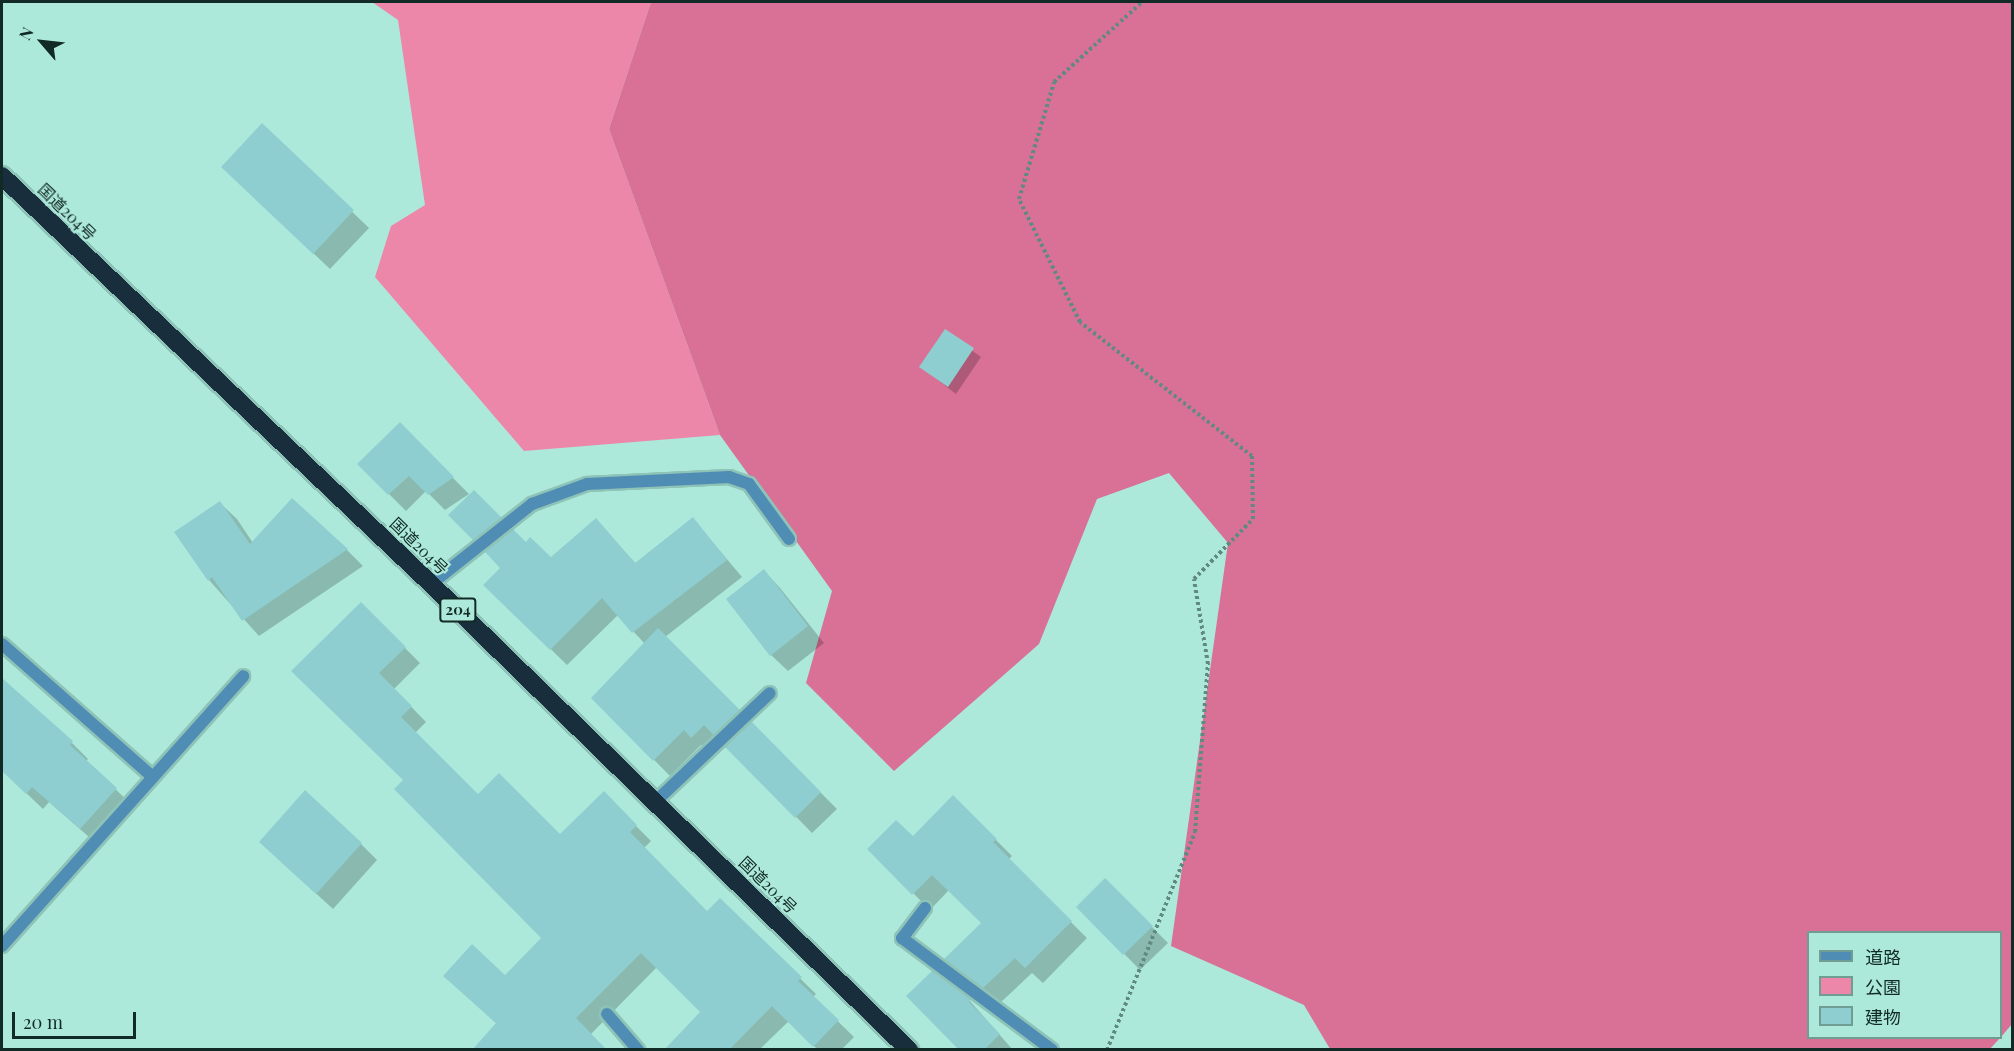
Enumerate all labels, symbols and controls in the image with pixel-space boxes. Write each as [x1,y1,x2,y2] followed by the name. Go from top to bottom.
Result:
[12,12,72,72] north arrow
[14,23,38,43] text: N
[34,180,100,244] street label: 国道204号
[386,514,452,578] street label: 国道204号
[438,598,478,622] road number: 204
[735,853,801,917] street label: 国道204号
[1807,931,2002,1039] legend
[1865,945,1901,969] text: 道路
[1865,975,1901,999] text: 公園
[15,1000,140,1038] scale bar
[1865,1005,1901,1029] text: 建物
[23,1010,63,1034] text: 20 m

